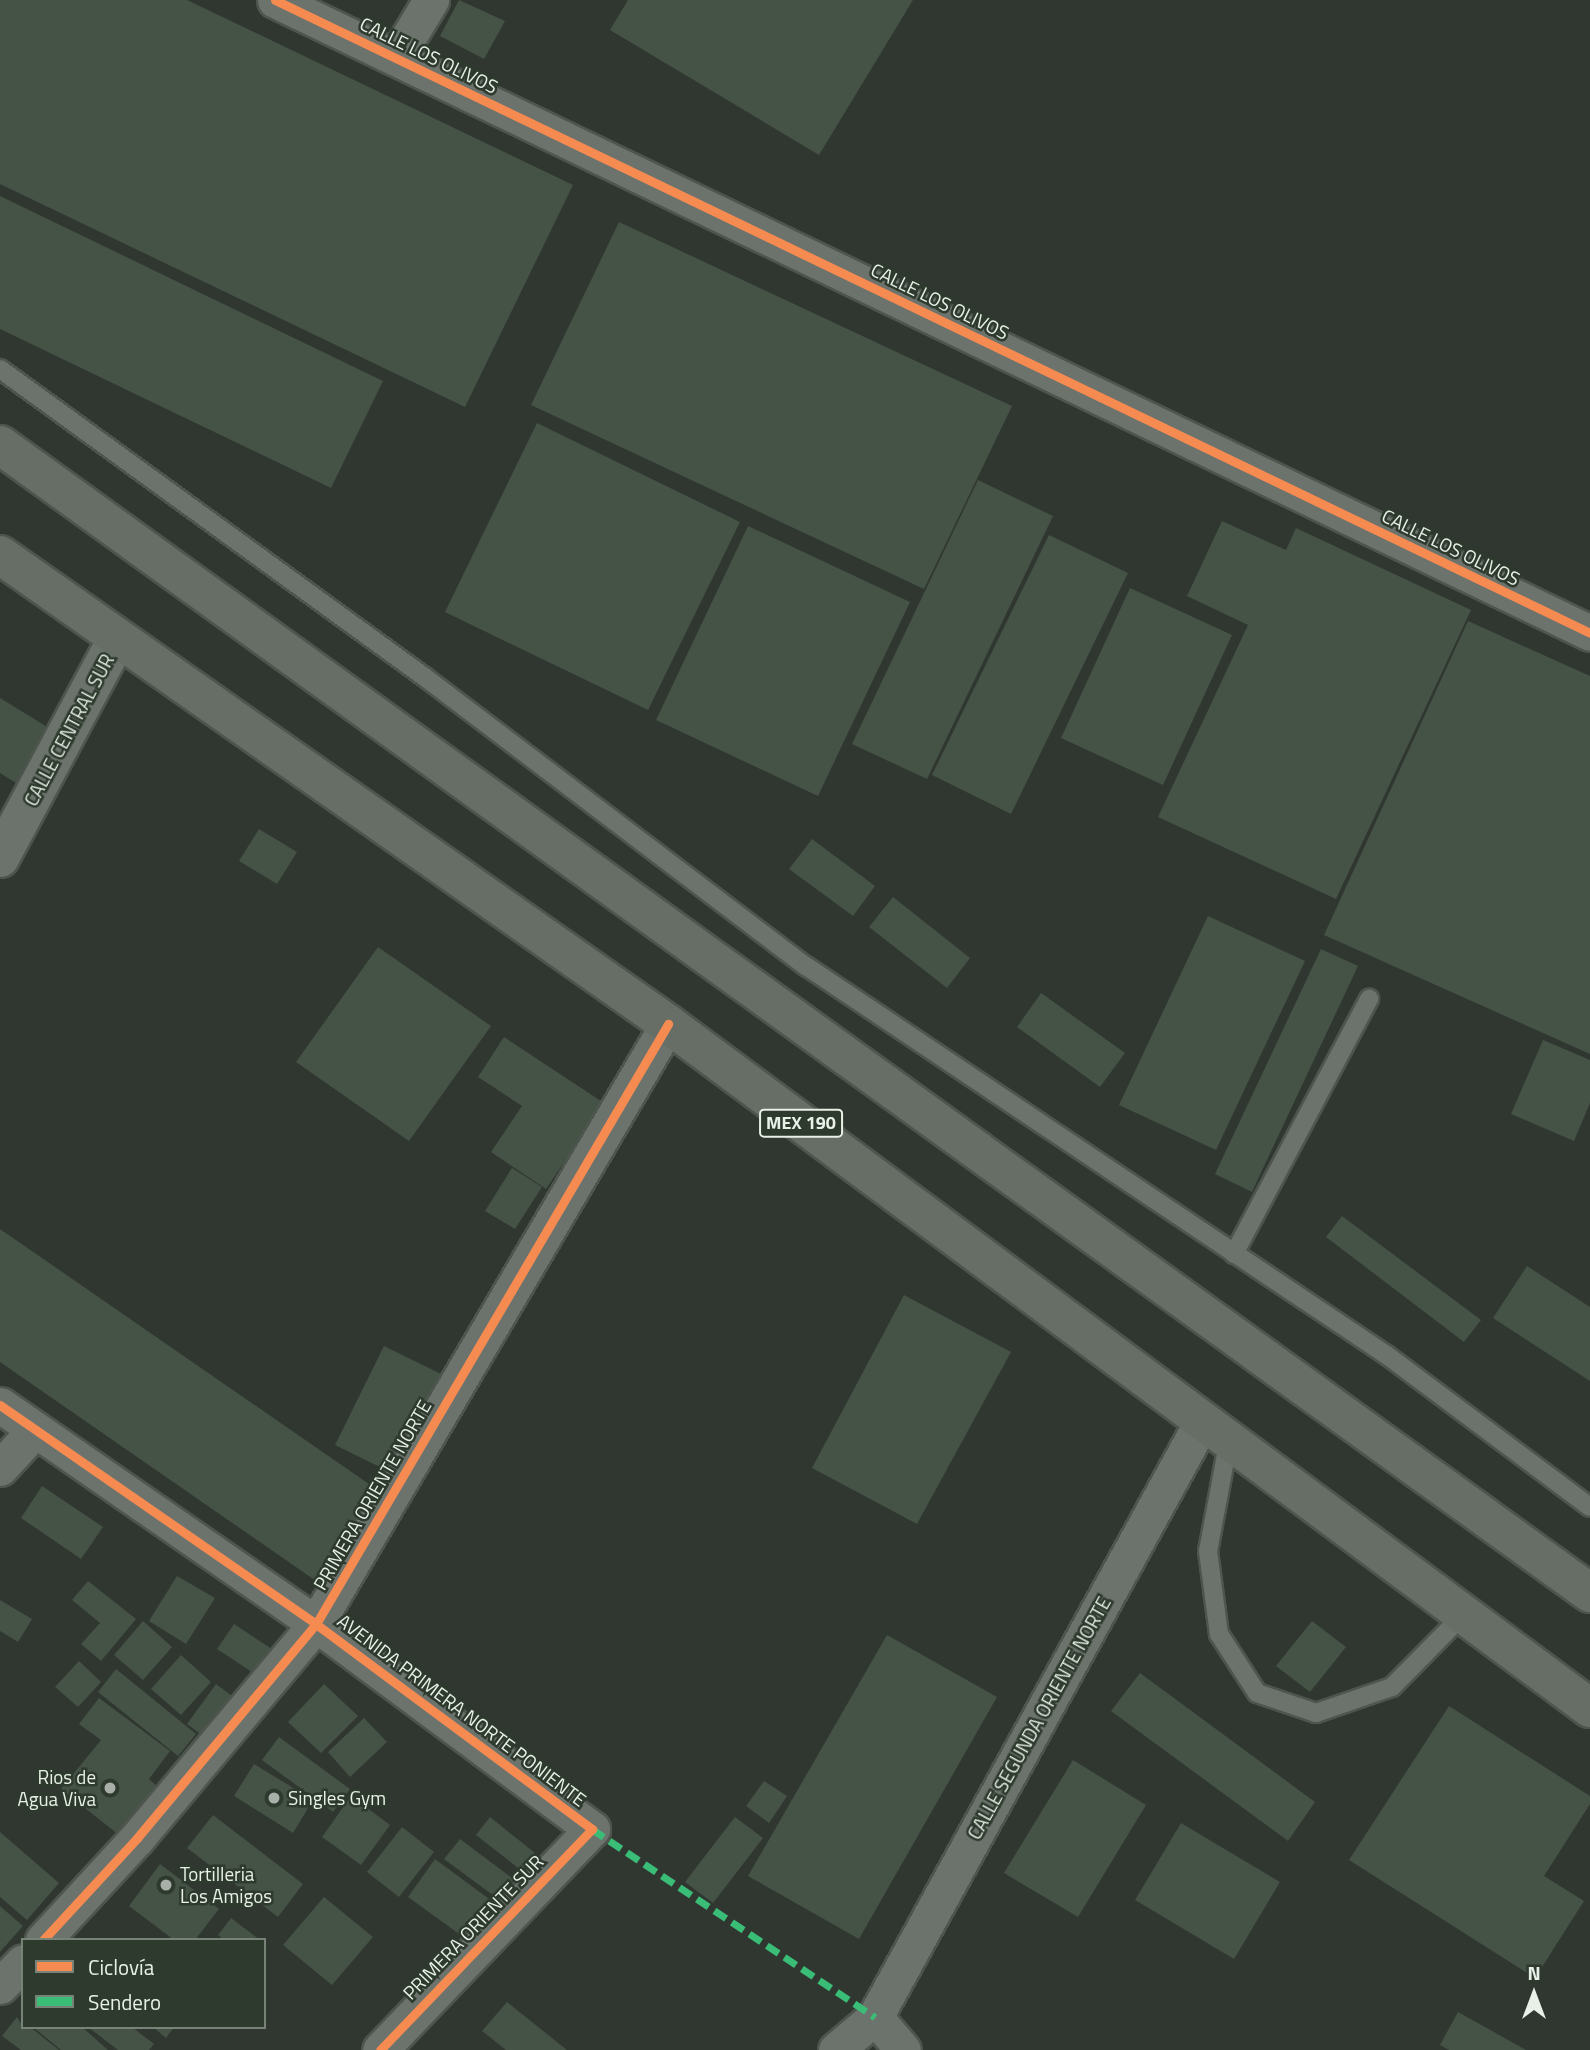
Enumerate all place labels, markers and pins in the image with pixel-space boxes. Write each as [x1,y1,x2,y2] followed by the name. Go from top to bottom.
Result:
[18,1766,96,1810] place label: Rios de Agua Viva
[102,1780,118,1796] marker: Rios de Agua Viva
[288,1787,386,1809] place label: Singles Gym
[266,1790,282,1806] marker: Singles Gym
[180,1863,272,1907] place label: Tortilleria Los Amigos
[158,1877,174,1893] marker: Tortilleria Los Amigos

